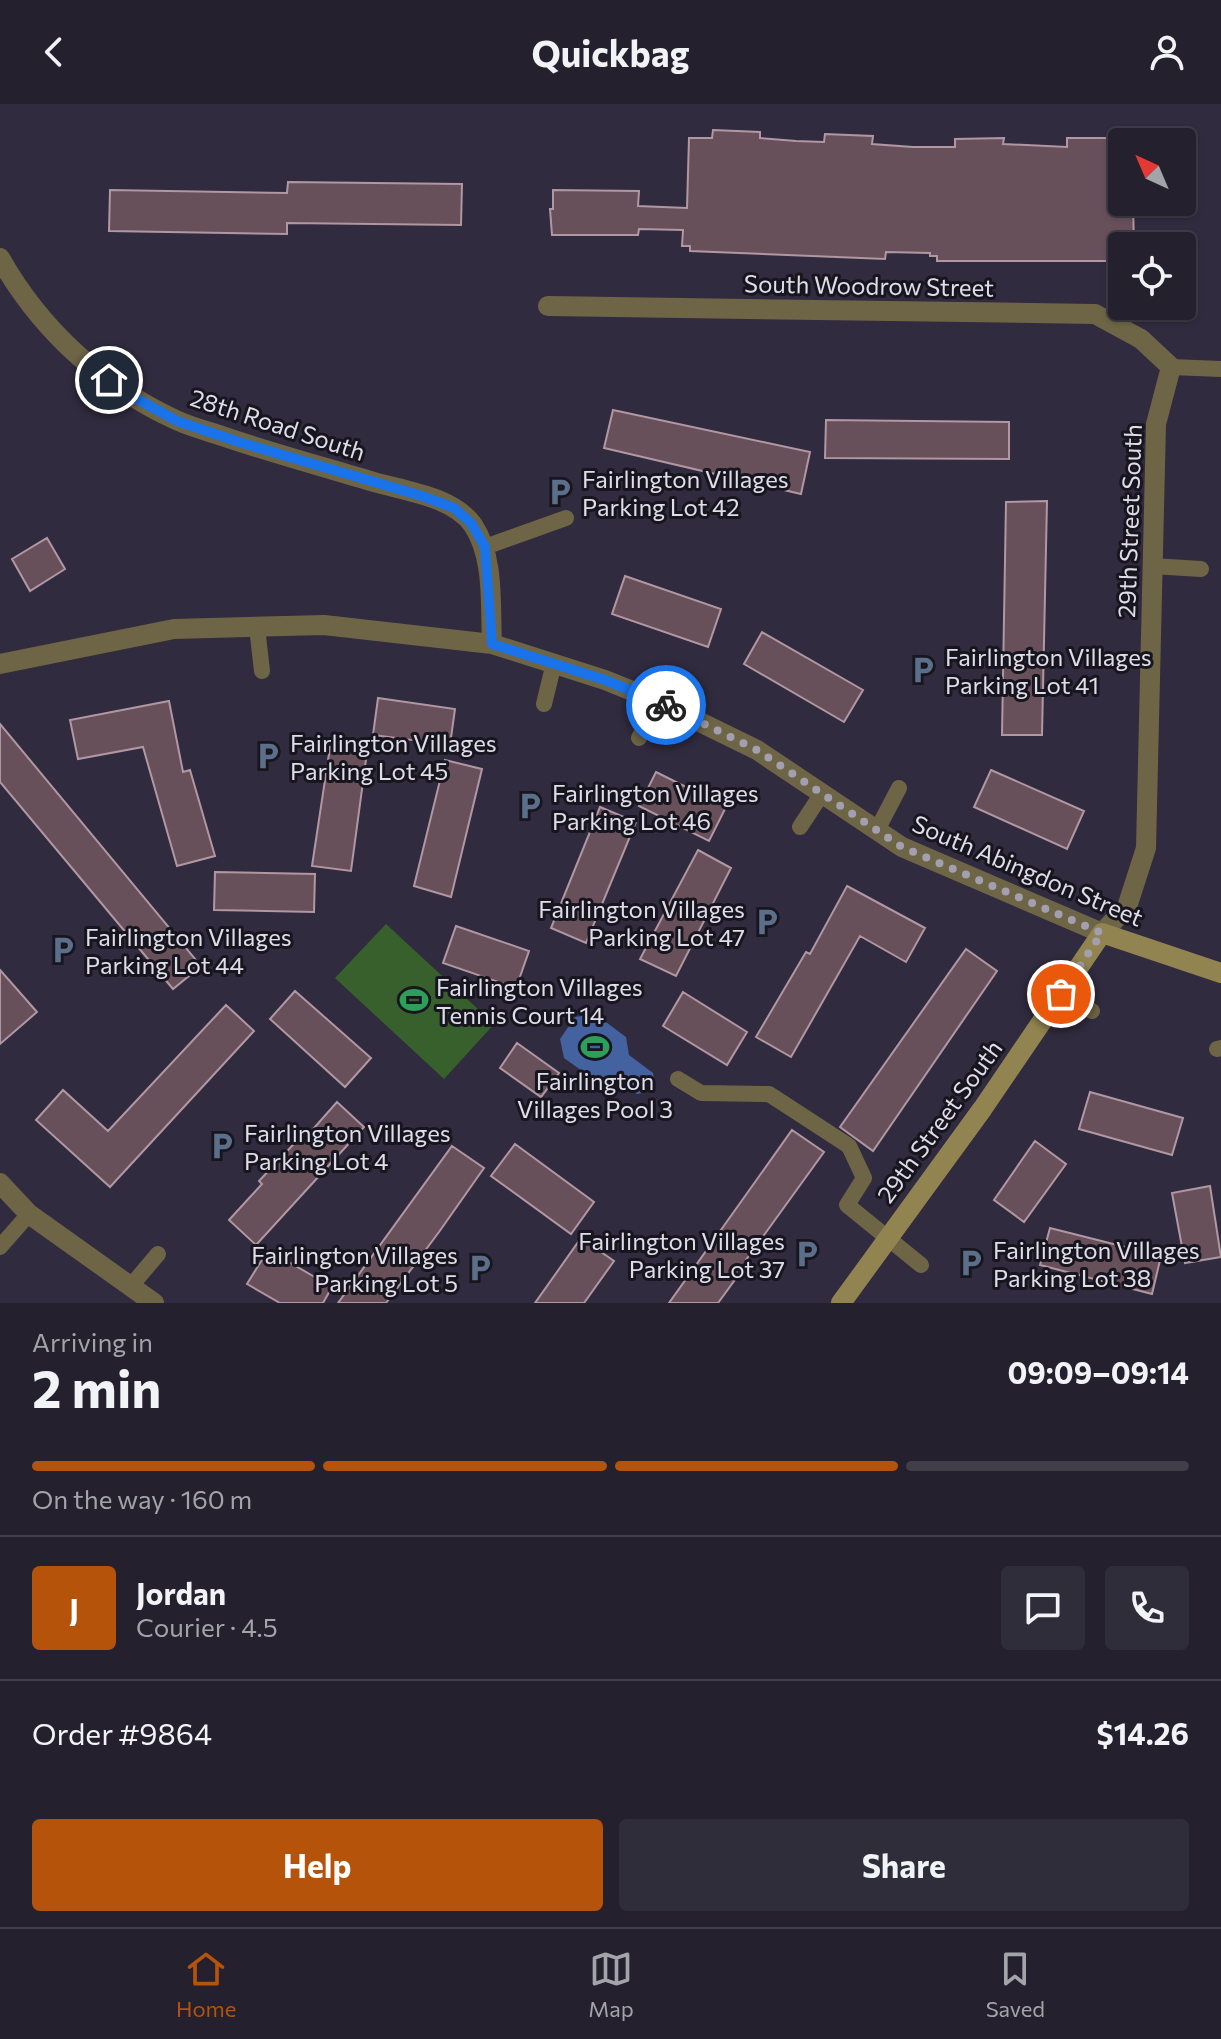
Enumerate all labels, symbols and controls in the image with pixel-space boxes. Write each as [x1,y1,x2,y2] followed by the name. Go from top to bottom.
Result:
[32,30,76,74] icon: back
[531,30,690,74] text: Quickbag
[1145,30,1189,74] icon: person
[1108,128,1196,216] north arrow
[1108,128,1196,320] map controls
[1108,232,1196,320] button: locate
[744,268,994,302] street label: South Woodrow Street
[75,346,143,414] pin
[87,358,131,402] icon: home
[187,382,369,466] street label: 28th Road South
[1111,424,1147,618] street label: 29th Street South
[582,464,789,521] place label: Fairlington Villages Parking Lot 42
[545,477,575,507] parking icon: Fairlington Villages Parking Lot 42
[945,642,1152,699] place label: Fairlington Villages Parking Lot 41
[908,655,938,685] parking icon: Fairlington Villages Parking Lot 41
[626,665,706,745] courier
[644,683,688,727] icon: bike
[290,728,497,785] place label: Fairlington Villages Parking Lot 45
[253,741,283,771] parking icon: Fairlington Villages Parking Lot 45
[552,778,759,835] place label: Fairlington Villages Parking Lot 46
[515,791,545,821] parking icon: Fairlington Villages Parking Lot 46
[908,808,1148,932] street label: South Abingdon Street
[538,894,745,951] place label: Fairlington Villages Parking Lot 47
[752,907,782,937] parking icon: Fairlington Villages Parking Lot 47
[85,922,292,979] place label: Fairlington Villages Parking Lot 44
[48,935,78,965] parking icon: Fairlington Villages Parking Lot 44
[1027,960,1095,1028] pin
[436,972,643,1029] place label: Fairlington Villages Tennis Court 14
[1039,972,1083,1016] icon: bag
[399,985,429,1015] sports icon: Fairlington Villages Tennis Court 14
[580,1032,610,1062] sports icon: Fairlington Villages Pool 3
[870,1034,1008,1208] street label: 29th Street South
[517,1066,673,1123] place label: Fairlington Villages Pool 3
[244,1118,451,1175] place label: Fairlington Villages Parking Lot 4
[207,1131,237,1161] parking icon: Fairlington Villages Parking Lot 4
[578,1226,785,1283] place label: Fairlington Villages Parking Lot 37
[993,1235,1200,1292] place label: Fairlington Villages Parking Lot 38
[792,1239,822,1269] parking icon: Fairlington Villages Parking Lot 37
[251,1240,458,1297] place label: Fairlington Villages Parking Lot 5
[956,1248,986,1278] parking icon: Fairlington Villages Parking Lot 38
[465,1253,495,1283] parking icon: Fairlington Villages Parking Lot 5
[32,1326,153,1357] text: Arriving in
[1007,1353,1189,1390] text: 09:09–09:14
[32,1355,161,1419] text: 2 min
[32,1483,252,1514] text: On the way · 160 m
[1001,1566,1085,1650] button: chat
[1105,1566,1189,1650] button: phone
[136,1574,226,1611] text: Jordan
[69,1590,79,1627] text: J
[136,1611,278,1642] text: Courier · 4.5
[32,1714,212,1751] text: Order #9864
[1097,1714,1189,1751] text: $14.26
[32,1819,603,1911] button: Help
[619,1819,1189,1911] button: Share
[176,1947,236,2022] tab: Home
[588,1947,634,2022] tab: Map
[986,1947,1045,2022] tab: Saved

